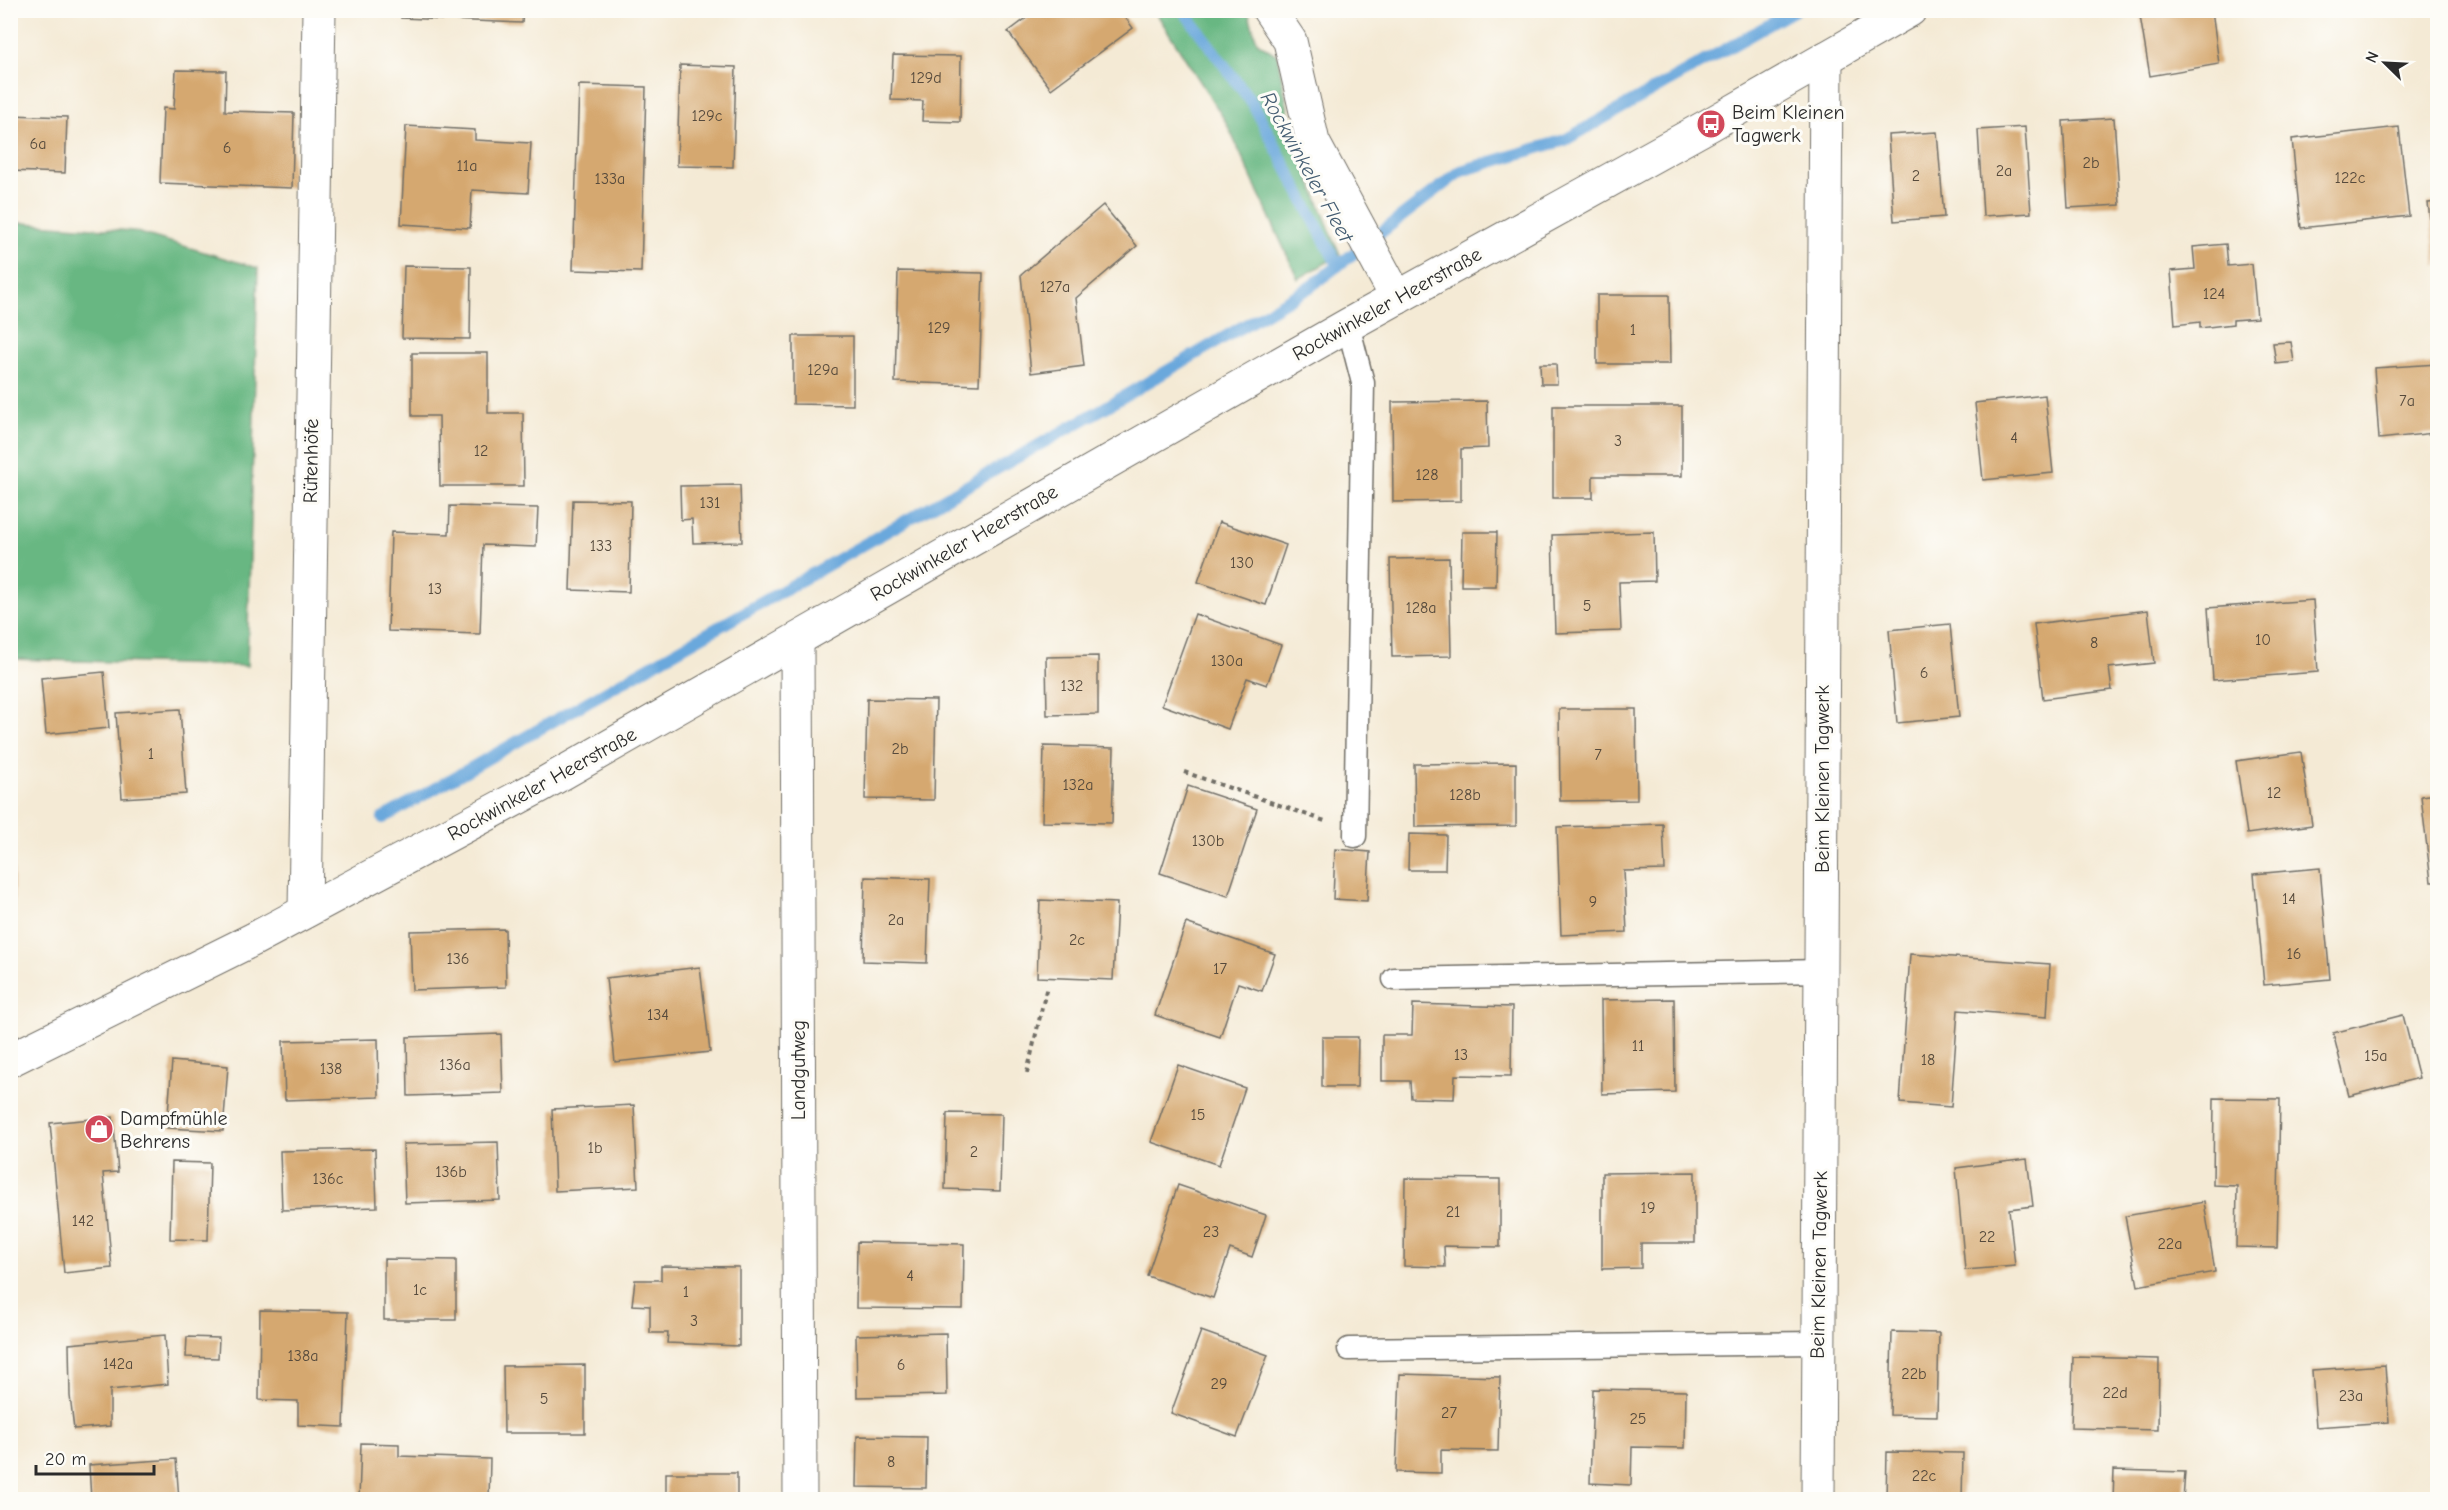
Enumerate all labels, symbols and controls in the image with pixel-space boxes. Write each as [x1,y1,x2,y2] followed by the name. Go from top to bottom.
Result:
[2355,33,2415,93] north arrow
[2362,49,2383,66] text: N
[910,69,942,87] house number: 129d
[1256,87,1359,248] water label: Rockwinkeler Fleet
[1732,101,1844,147] place label: Beim Kleinen Tagwerk
[692,107,723,125] house number: 129c
[1695,108,1727,140] bus stop icon: Beim Kleinen Tagwerk
[30,135,46,153] house number: 6a
[223,139,231,157] house number: 6
[2083,154,2099,172] house number: 2b
[457,157,477,175] house number: 11a
[1996,162,2012,180] house number: 2a
[1912,167,1920,185] house number: 2
[2335,169,2366,187] house number: 122c
[595,170,625,188] house number: 133a
[1289,242,1485,366] street label: Rockwinkeler Heerstraße
[1040,278,1070,296] house number: 127a
[2203,285,2225,303] house number: 124
[927,319,951,337] house number: 129
[1630,321,1636,339] house number: 1
[807,361,839,379] house number: 129a
[2399,392,2415,410] house number: 7a
[299,418,323,504] street label: Rütenhöfe
[2010,429,2018,447] house number: 4
[1614,432,1622,450] house number: 3
[474,442,488,460] house number: 12
[1416,466,1438,484] house number: 128
[866,480,1062,606] street label: Rockwinkeler Heerstraße
[700,494,720,512] house number: 131
[590,537,612,555] house number: 133
[1230,554,1254,572] house number: 130
[428,580,442,598] house number: 13
[1583,597,1591,615] house number: 5
[1405,599,1437,617] house number: 128a
[2255,631,2271,649] house number: 10
[2090,634,2098,652] house number: 8
[1211,652,1243,670] house number: 130a
[1920,664,1928,682] house number: 6
[1061,677,1083,695] house number: 132
[1811,685,1834,873] street label: Beim Kleinen Tagwerk
[444,722,640,846] street label: Rockwinkeler Heerstraße
[892,740,908,758] house number: 2b
[148,745,154,763] house number: 1
[1594,746,1602,764] house number: 7
[1062,776,1094,794] house number: 132a
[2267,784,2281,802] house number: 12
[1449,786,1481,804] house number: 128b
[1192,832,1224,850] house number: 130b
[2282,890,2296,908] house number: 14
[1589,893,1597,911] house number: 9
[888,911,904,929] house number: 2a
[1069,931,1085,949] house number: 2c
[2286,945,2302,963] house number: 16
[446,950,470,968] house number: 136
[1213,960,1227,978] house number: 17
[647,1006,669,1024] house number: 134
[787,1020,810,1120] street label: Landgutweg
[1632,1037,1644,1055] house number: 11
[1454,1046,1468,1064] house number: 13
[2364,1047,2388,1065] house number: 15a
[1921,1051,1935,1069] house number: 18
[439,1056,471,1074] house number: 136a
[320,1060,342,1078] house number: 138
[1190,1106,1206,1124] house number: 15
[120,1107,227,1153] place label: Dampfmühle Behrens
[83,1113,115,1145] shop icon: Dampfmühle Behrens
[588,1139,602,1157] house number: 1b
[970,1143,978,1161] house number: 2
[435,1163,467,1181] house number: 136b
[313,1170,344,1188] house number: 136c
[1806,1171,1832,1359] street label: Beim Kleinen Tagwerk
[1641,1199,1655,1217] house number: 19
[1446,1203,1460,1221] house number: 21
[72,1212,94,1230] house number: 142
[1203,1223,1219,1241] house number: 23
[1979,1228,1995,1246] house number: 22
[2158,1235,2183,1253] house number: 22a
[906,1267,914,1285] house number: 4
[413,1281,427,1299] house number: 1c
[683,1283,689,1301] house number: 1
[690,1312,698,1330] house number: 3
[288,1347,318,1365] house number: 138a
[103,1355,133,1373] house number: 142a
[897,1356,905,1374] house number: 6
[1901,1365,1927,1383] house number: 22b
[1211,1375,1227,1393] house number: 29
[2102,1384,2128,1402] house number: 22d
[2339,1387,2363,1405] house number: 23a
[540,1390,548,1408] house number: 5
[1441,1404,1457,1422] house number: 27
[1629,1410,1647,1428] house number: 25
[36,1438,154,1476] scale bar
[45,1449,86,1470] text: 20 m
[887,1453,895,1471] house number: 8
[1912,1467,1937,1485] house number: 22c

